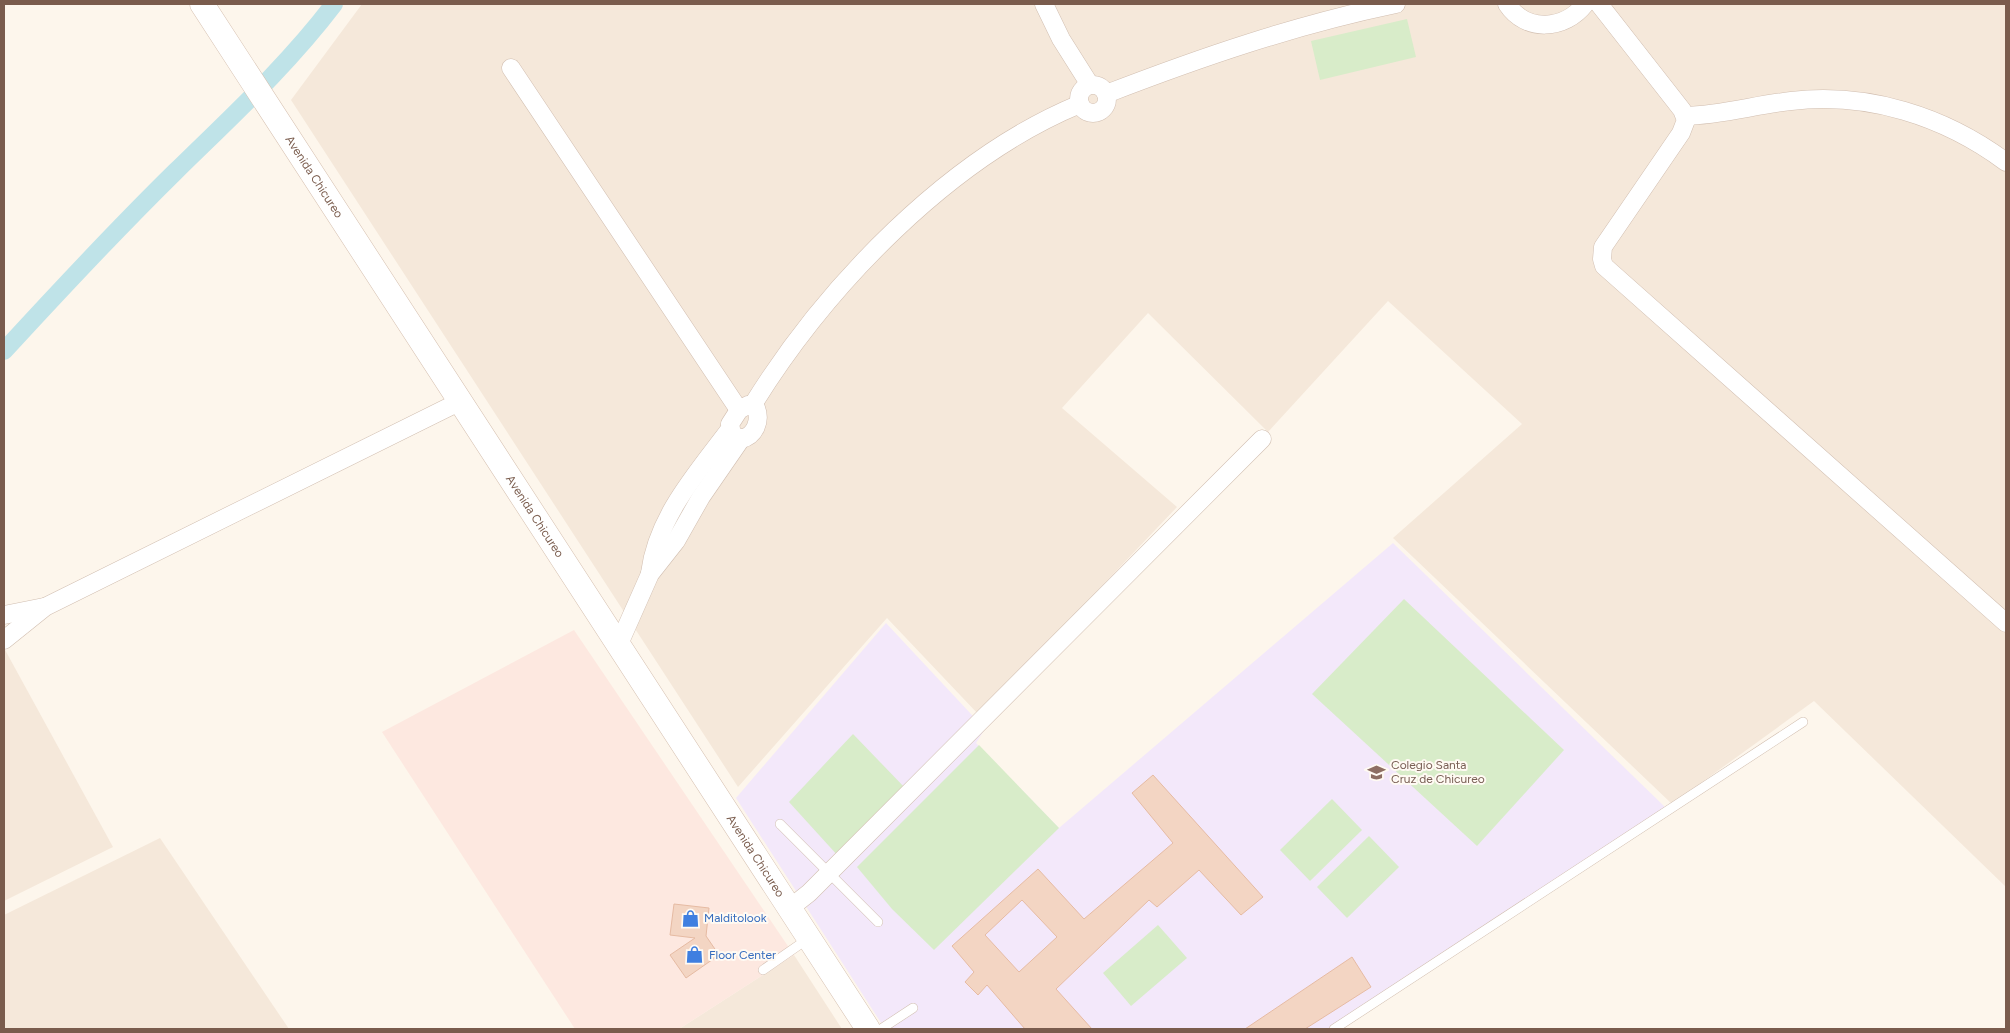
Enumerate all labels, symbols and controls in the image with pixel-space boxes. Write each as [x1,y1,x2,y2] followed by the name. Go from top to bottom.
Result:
[282,133,346,221] street label: Avenida Chicureo
[503,473,567,560] street label: Avenida Chicureo
[1391,758,1485,786] place label: Colegio Santa Cruz de Chicureo
[1367,762,1387,782] school or university icon: Colegio Santa Cruz de Chicureo
[724,812,787,900] street label: Avenida Chicureo
[680,908,700,928] shop icon: Malditolook
[704,911,767,925] place label: Malditolook
[685,945,705,965] shop icon: Floor Center
[709,948,776,962] place label: Floor Center

